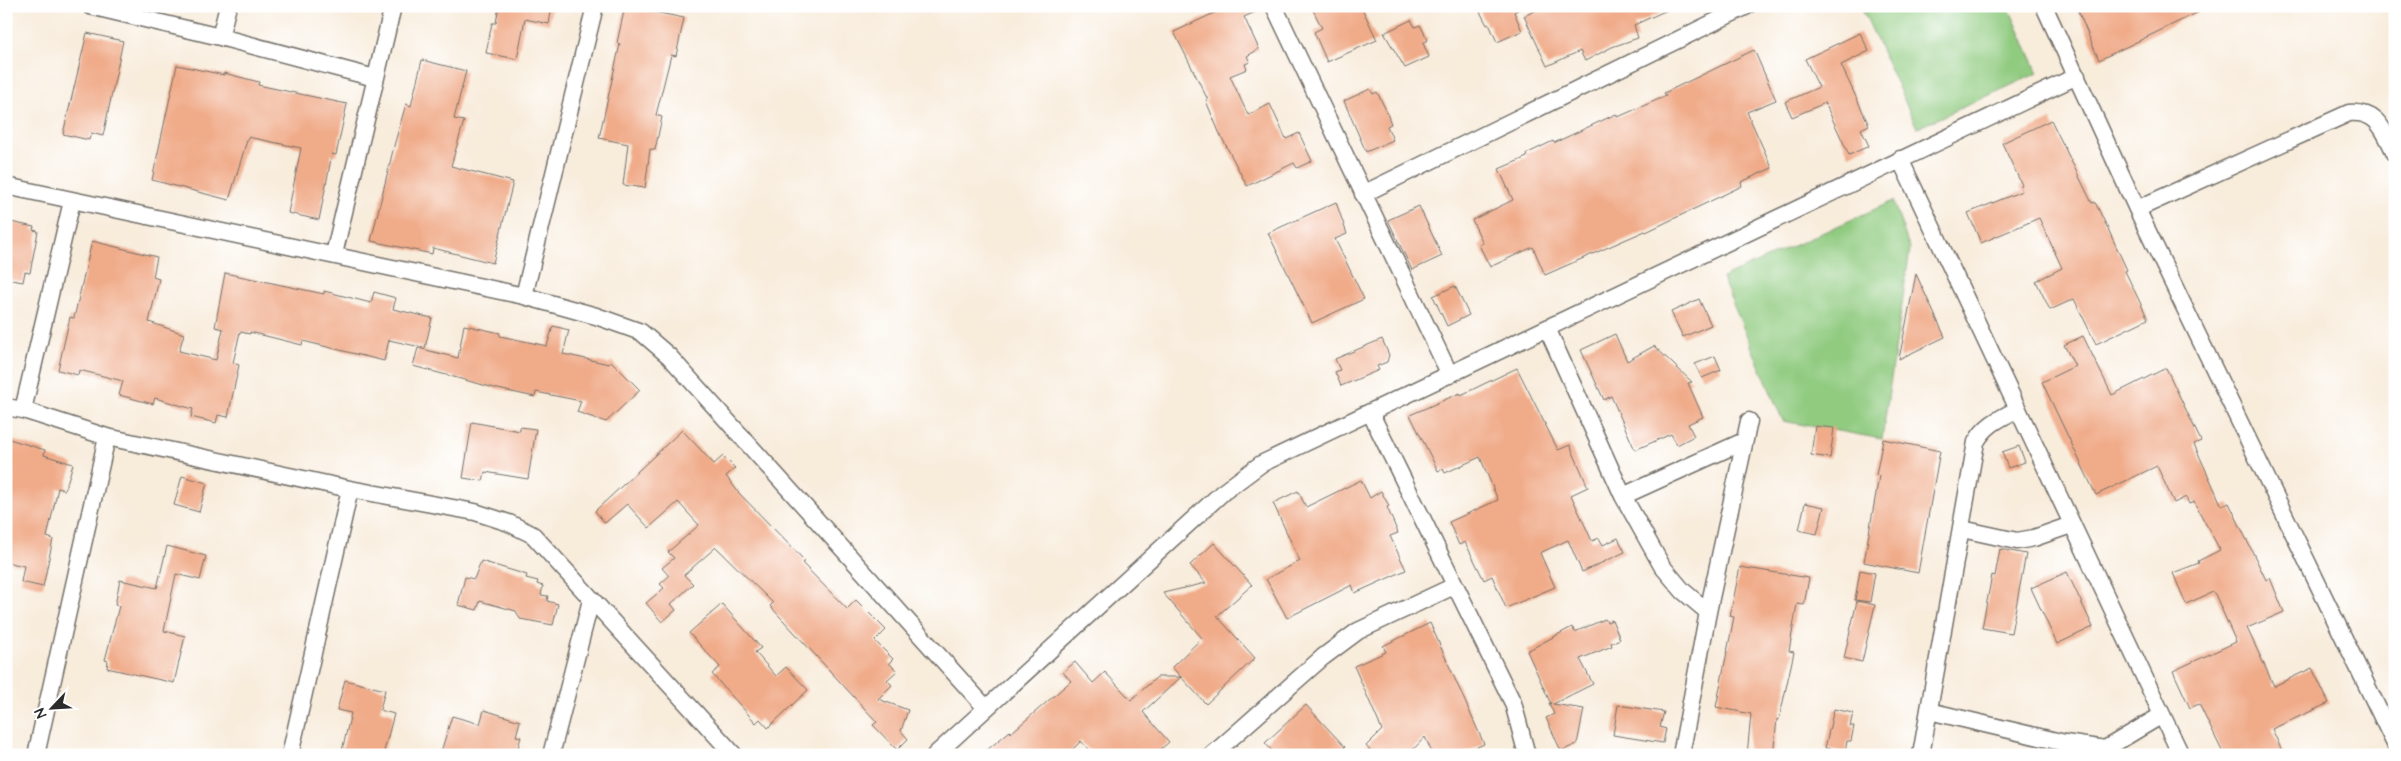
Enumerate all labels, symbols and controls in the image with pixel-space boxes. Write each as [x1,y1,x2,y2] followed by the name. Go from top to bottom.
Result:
[28,684,78,734] north arrow
[30,705,52,721] text: N

